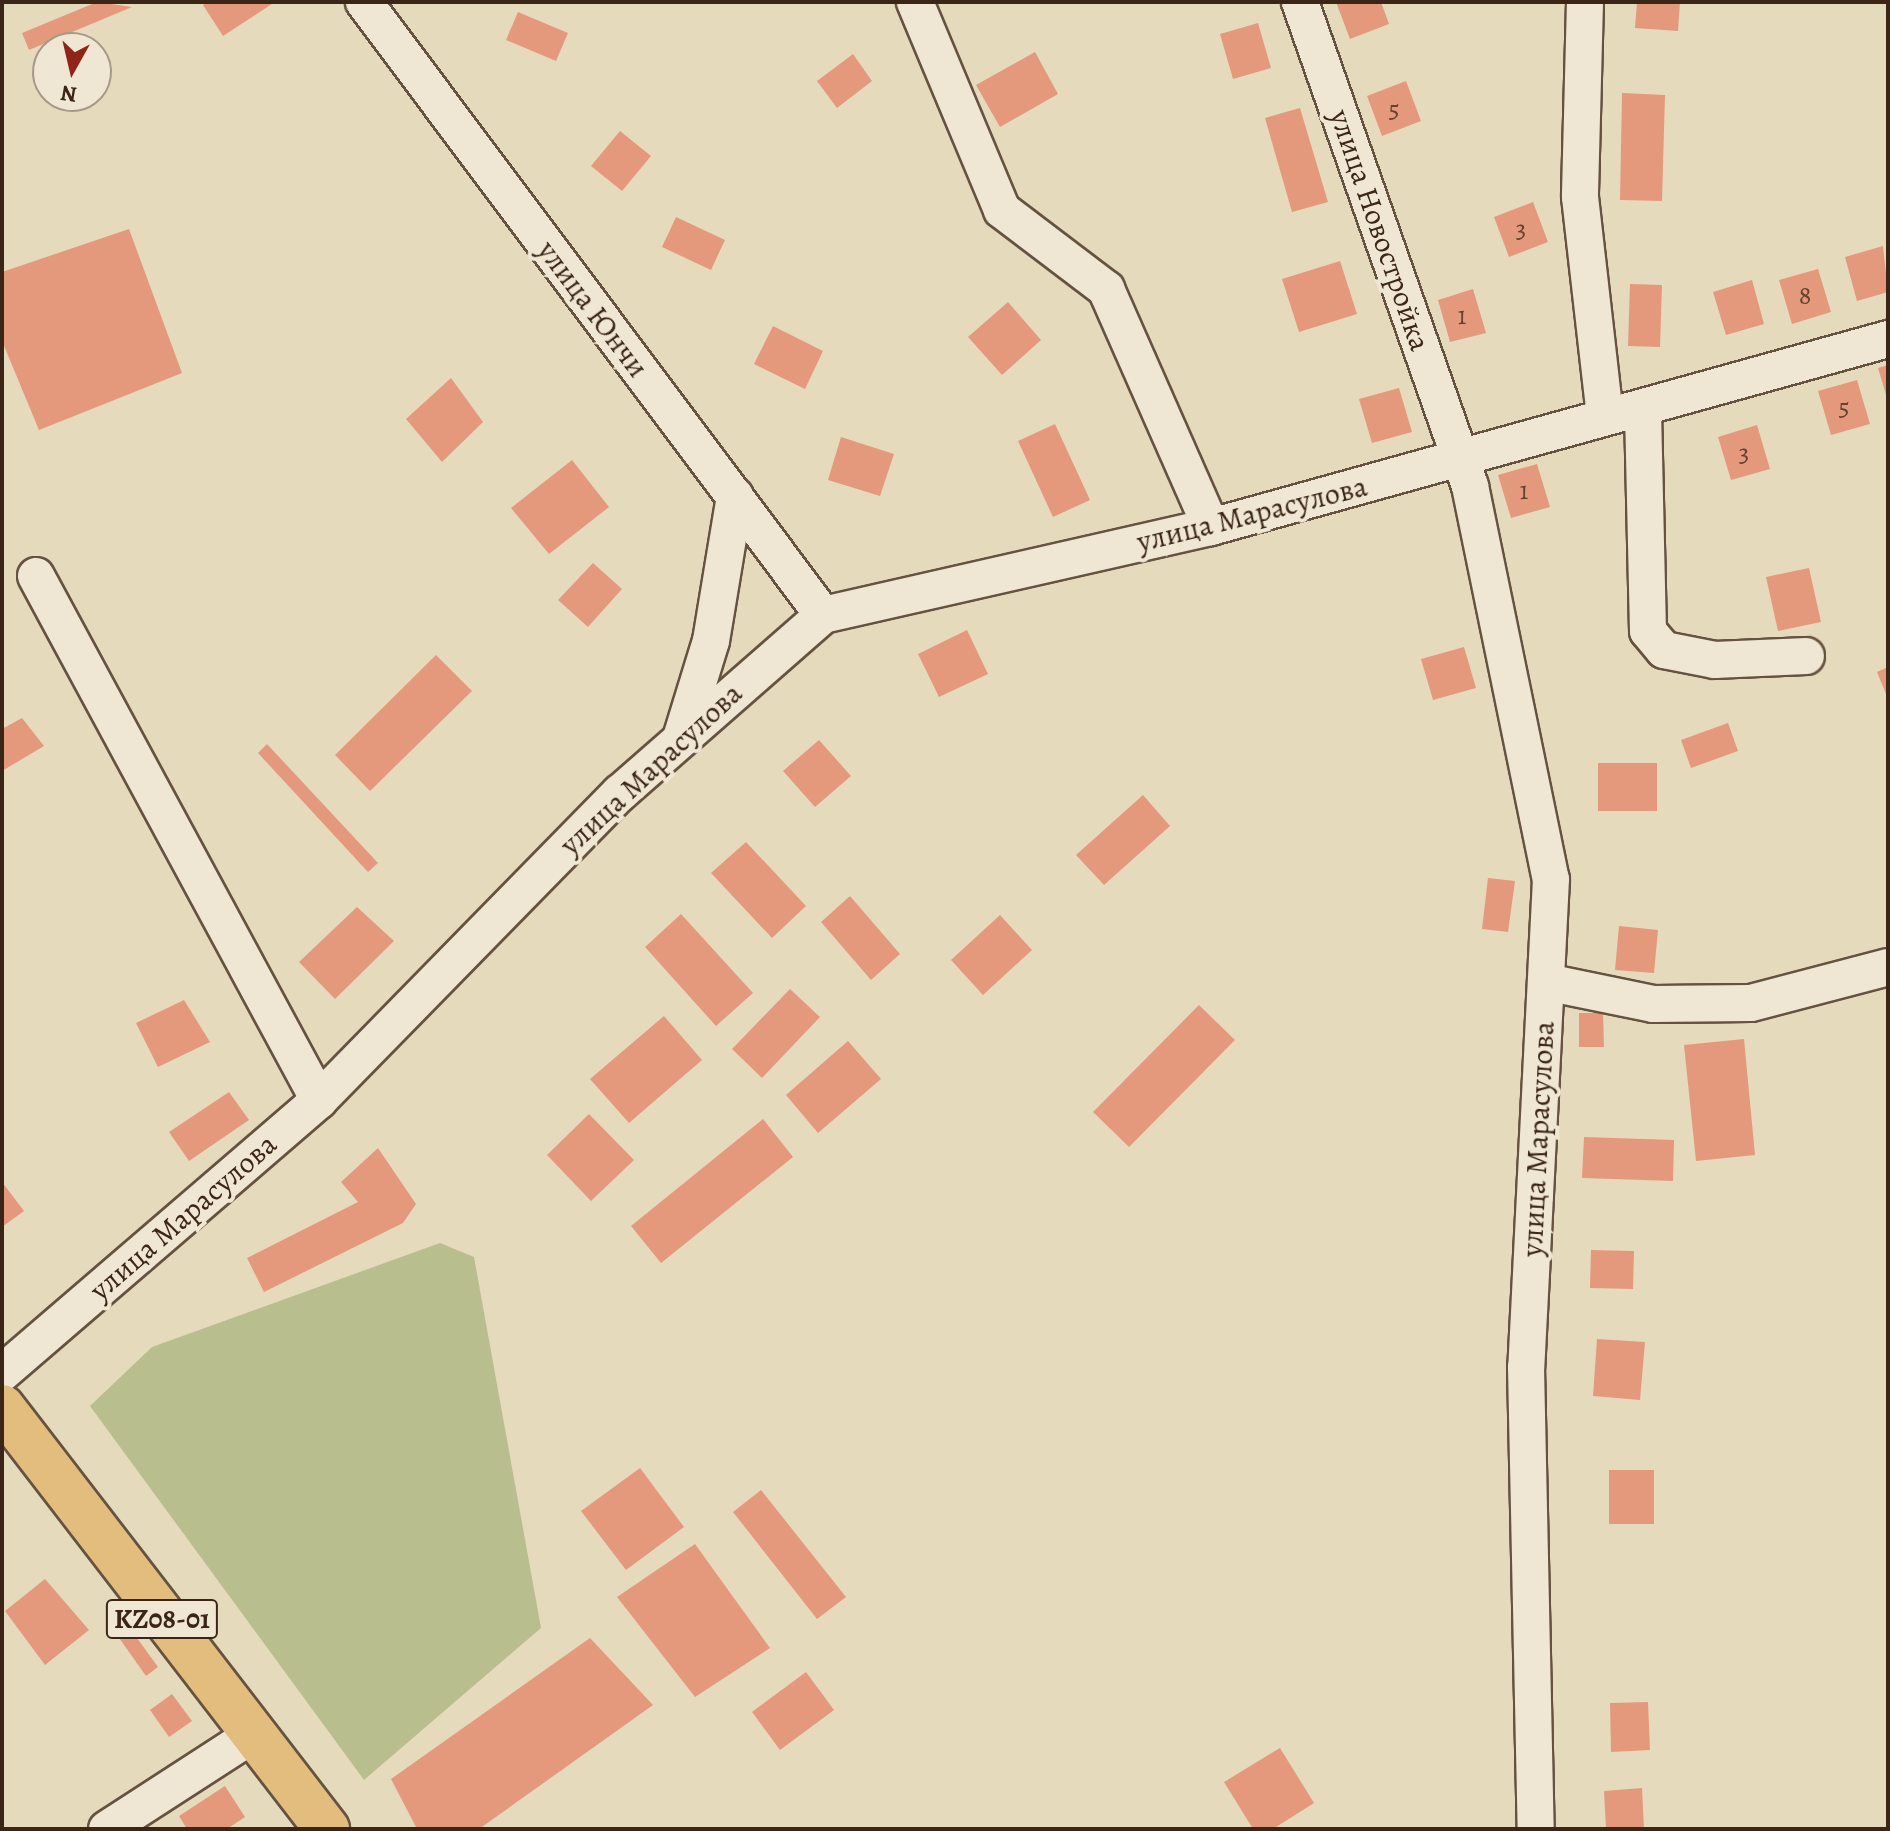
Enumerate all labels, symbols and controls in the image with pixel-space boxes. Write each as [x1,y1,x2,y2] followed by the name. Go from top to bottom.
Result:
[32,32,112,112] north arrow
[59,78,79,110] text: N
[1388,93,1400,125] house number: 5
[1322,105,1438,355] street label: улица Новостройка
[1516,213,1526,245] house number: 3
[530,234,656,384] street label: улица Юнчи
[1799,280,1811,312] house number: 8
[1458,300,1466,332] house number: 1
[1838,391,1850,423] house number: 5
[1739,437,1749,469] house number: 3
[1133,468,1371,560] street label: улица Марасулова
[1520,475,1528,507] house number: 1
[552,675,750,863] street label: улица Марасулова
[1514,1020,1562,1258] street label: улица Марасулова
[82,1126,284,1308] street label: улица Марасулова
[104,1595,220,1643] road number: KZ08-01

